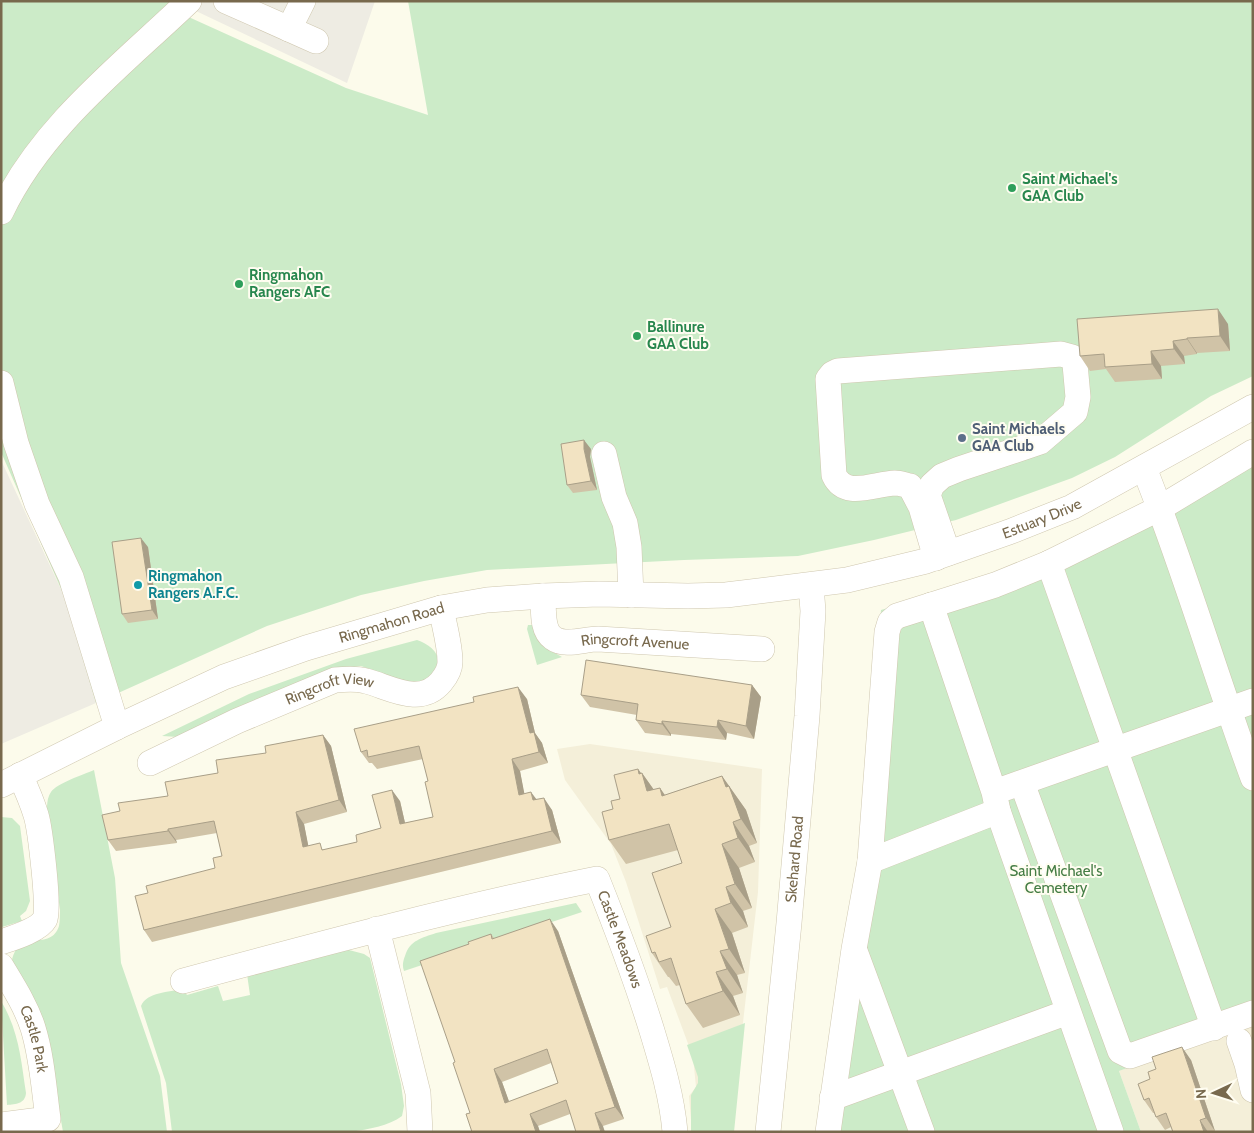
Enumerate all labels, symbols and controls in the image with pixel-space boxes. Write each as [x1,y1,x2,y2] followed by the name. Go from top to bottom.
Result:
[1022,170,1118,205] place label: Saint Michael's GAA Club
[1006,182,1018,194] marker: Saint Michael's GAA Club
[249,266,330,301] place label: Ringmahon Rangers AFC
[233,278,245,290] marker: Ringmahon Rangers AFC
[647,318,709,353] place label: Ballinure GAA Club
[631,330,643,342] marker: Ballinure GAA Club
[972,420,1065,455] place label: Saint Michaels GAA Club
[956,432,968,444] marker: Saint Michaels GAA Club
[1000,494,1085,543] street label: Estuary Drive
[148,567,238,602] place label: Ringmahon Rangers A.F.C.
[132,579,144,591] marker: Ringmahon Rangers A.F.C.
[337,599,446,647] street label: Ringmahon Road
[580,630,690,654] street label: Ringcroft Avenue
[283,670,376,709] street label: Ringcroft View
[782,815,807,903] street label: Skehard Road
[1010,862,1102,897] park label: Saint Michael's Cemetery
[594,888,646,990] street label: Castle Meadows
[16,1002,51,1074] street label: Castle Park
[1189,1068,1239,1118] north arrow
[1192,1088,1210,1099] text: N

